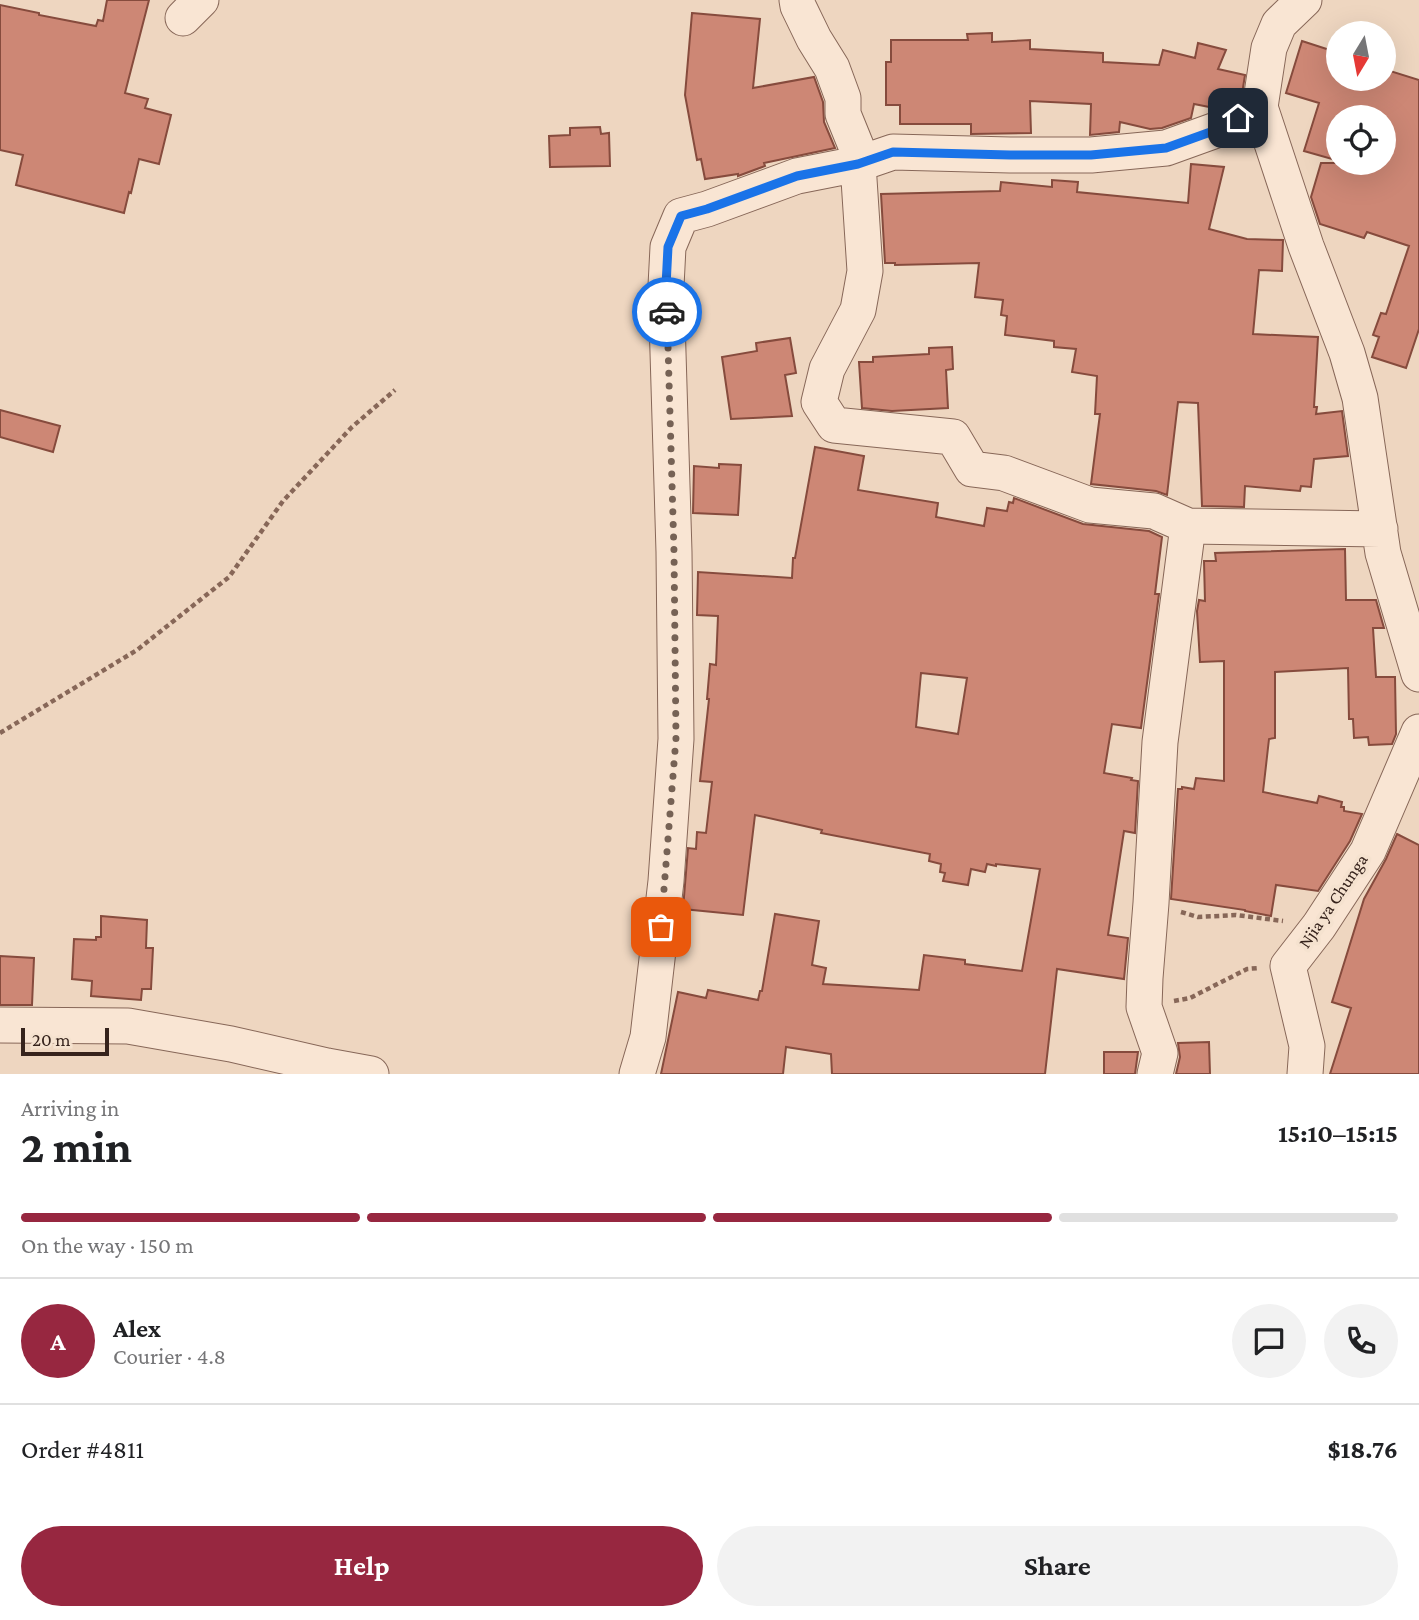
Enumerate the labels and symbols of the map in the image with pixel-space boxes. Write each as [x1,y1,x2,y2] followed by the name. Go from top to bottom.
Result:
[1326,21,1396,91] north arrow
[1208,88,1268,148] pin
[632,277,702,347] courier
[1294,850,1373,952] street label: Njia ya Chunga
[631,897,691,957] pin
[21,1025,108,1057] scale bar

